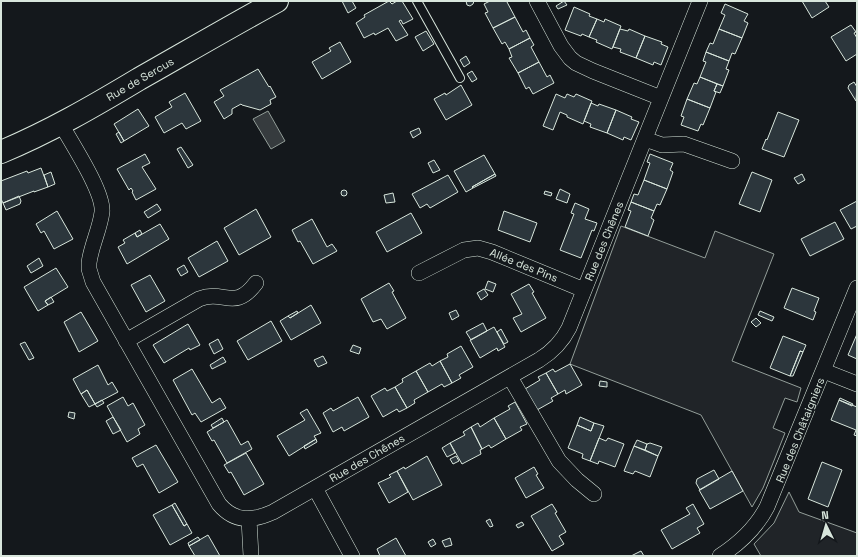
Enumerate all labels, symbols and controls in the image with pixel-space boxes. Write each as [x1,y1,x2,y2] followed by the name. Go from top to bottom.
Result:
[104,54,176,104] street label: Rue de Sercus
[582,199,626,283] street label: Rue des Chênes
[488,245,560,285] street label: Allée des Pins
[773,375,828,485] street label: Rue des Châtaigniers
[327,431,407,485] street label: Rue des Chênes
[806,505,846,545] north arrow
[821,508,829,522] text: N

